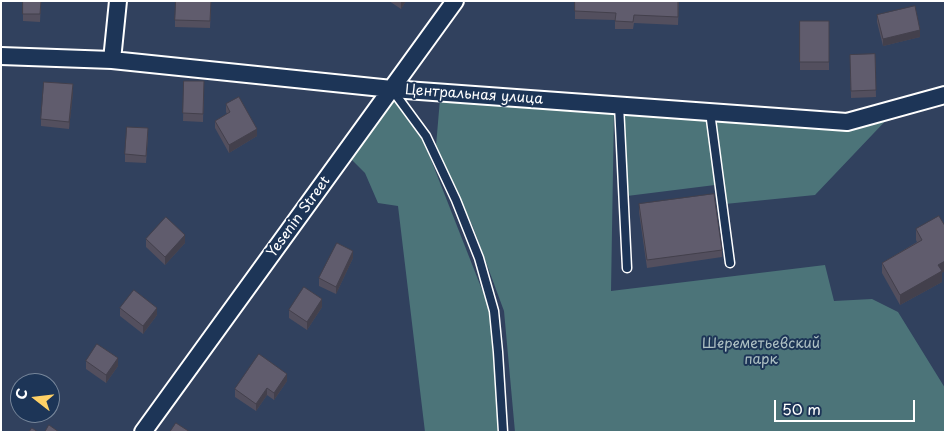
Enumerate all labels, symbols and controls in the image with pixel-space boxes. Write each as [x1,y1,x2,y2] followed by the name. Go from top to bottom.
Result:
[404,82,544,108] street label: Центральная улица
[264,173,334,261] street label: Yesenin Street
[702,336,820,368] park label: Шереметьевский парк
[10,373,60,423] north arrow
[10,386,33,402] text: С
[776,390,917,422] scale bar
[782,397,821,420] text: 50 m

